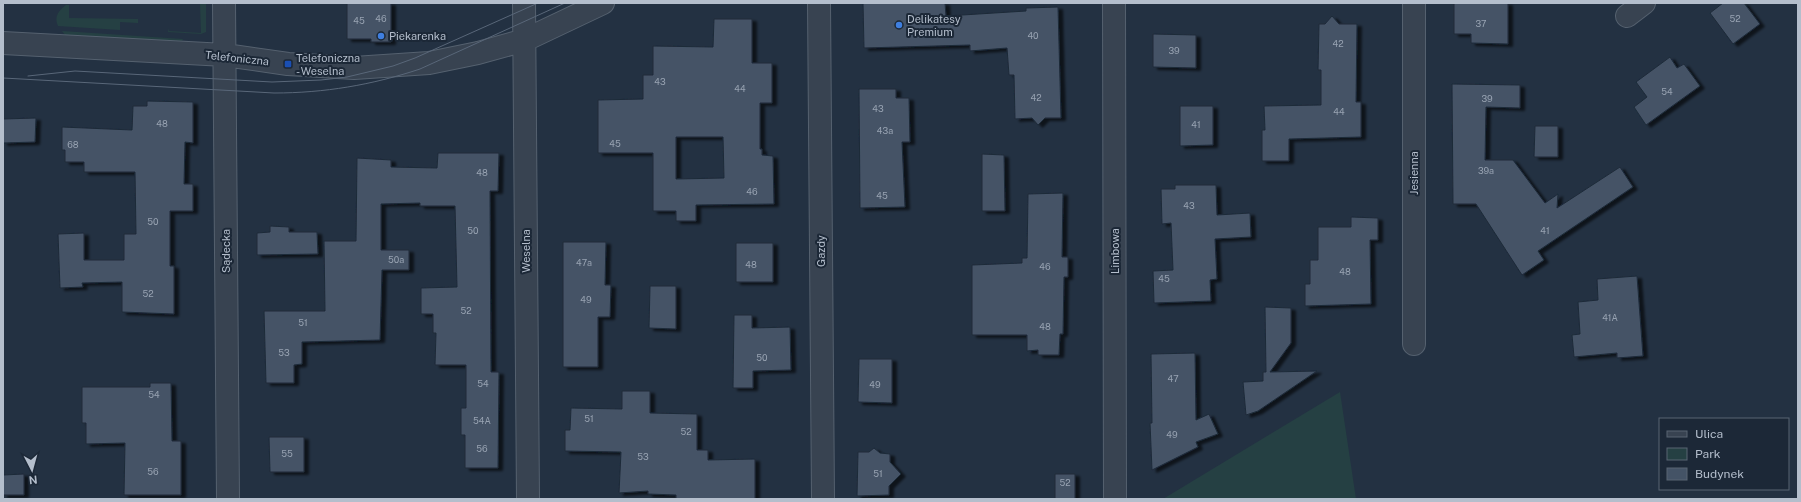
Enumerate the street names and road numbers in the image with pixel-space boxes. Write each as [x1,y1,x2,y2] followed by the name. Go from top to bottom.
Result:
[204,49,270,67] street label: Telefoniczna
[1408,151,1420,195] street label: Jesienna
[1109,228,1121,274] street label: Limbowa
[220,229,232,273] street label: Sądecka
[520,229,532,273] street label: Weselna
[815,235,827,267] street label: Gazdy

